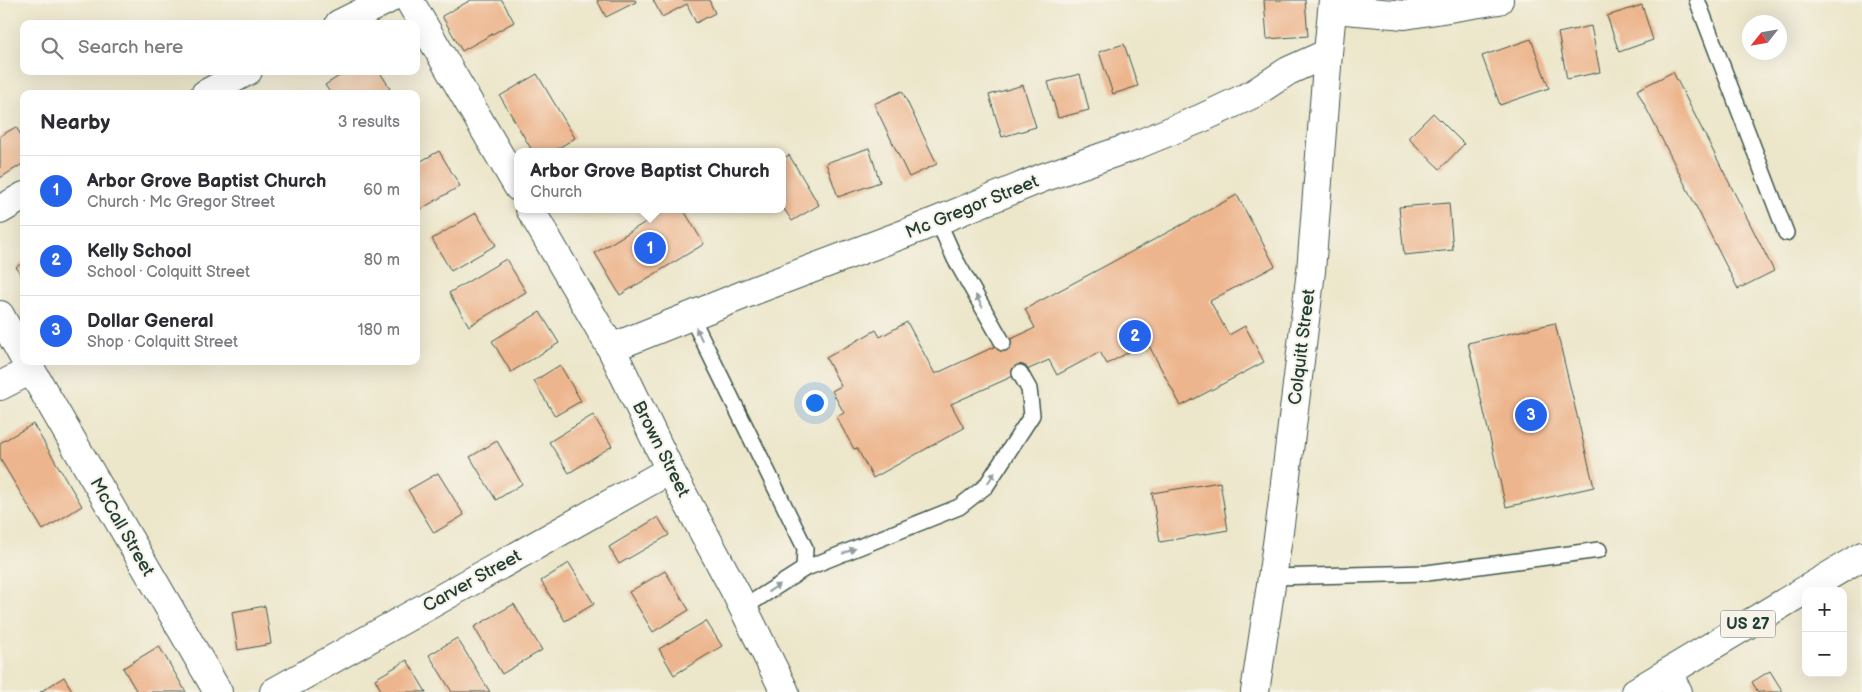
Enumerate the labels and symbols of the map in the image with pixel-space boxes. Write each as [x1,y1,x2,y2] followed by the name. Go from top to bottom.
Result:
[1742,15,1787,60] north arrow
[903,171,1042,243] street label: Mc Gregor Street
[634,229,666,267] pin: 1
[1284,287,1320,406] street label: Colquitt Street
[975,294,983,308] one-way arrow
[1119,317,1151,355] pin: 2
[695,327,703,341] one-way arrow
[802,390,828,416] your location
[1515,396,1547,434] pin: 3
[628,398,694,501] street label: Brown Street
[987,471,996,484] one-way arrow
[85,474,159,580] street label: McCall Street
[419,545,525,617] street label: Carver Street
[842,547,857,555] one-way arrow
[767,584,780,593] one-way arrow
[1720,610,1776,638] road number: US 27

